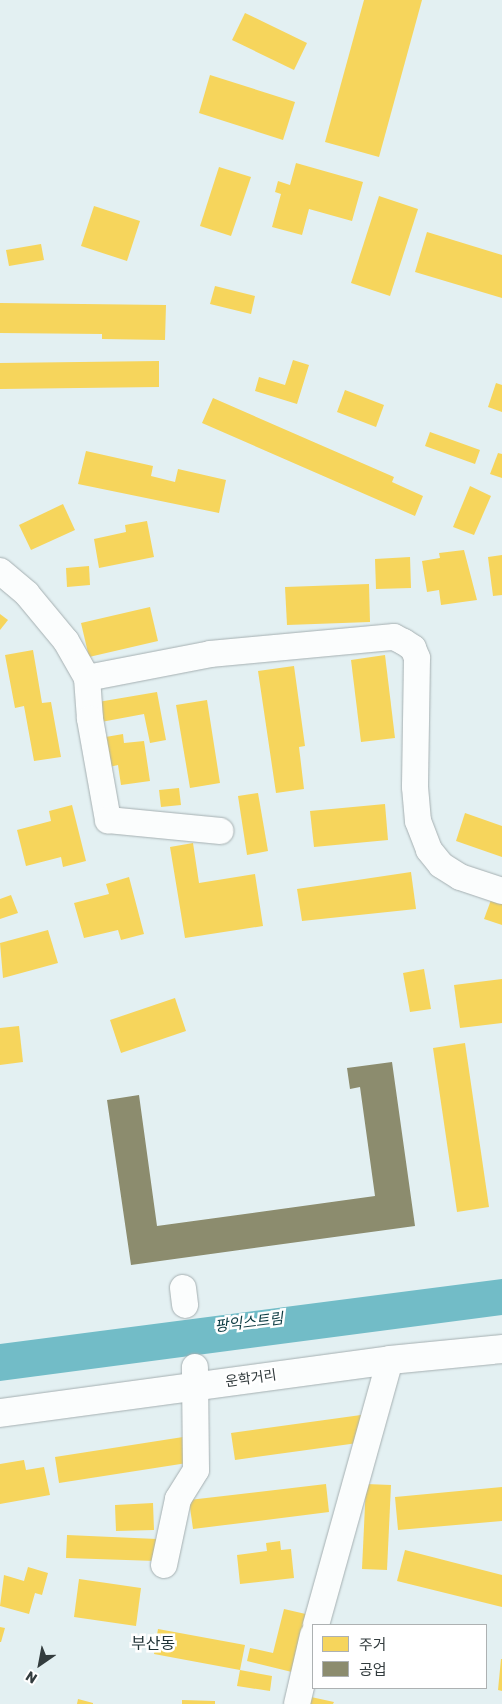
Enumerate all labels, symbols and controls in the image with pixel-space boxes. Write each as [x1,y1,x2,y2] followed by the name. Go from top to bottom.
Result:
[214,1310,284,1336] water label: 팡익스트림
[224,1367,278,1391] street label: 운학거리
[312,1624,487,1689] legend
[131,1634,175,1654] district label: 부산동
[359,1636,387,1654] text: 주거
[15,1639,65,1689] north arrow
[359,1661,387,1679] text: 공업
[23,1667,40,1687] text: N

